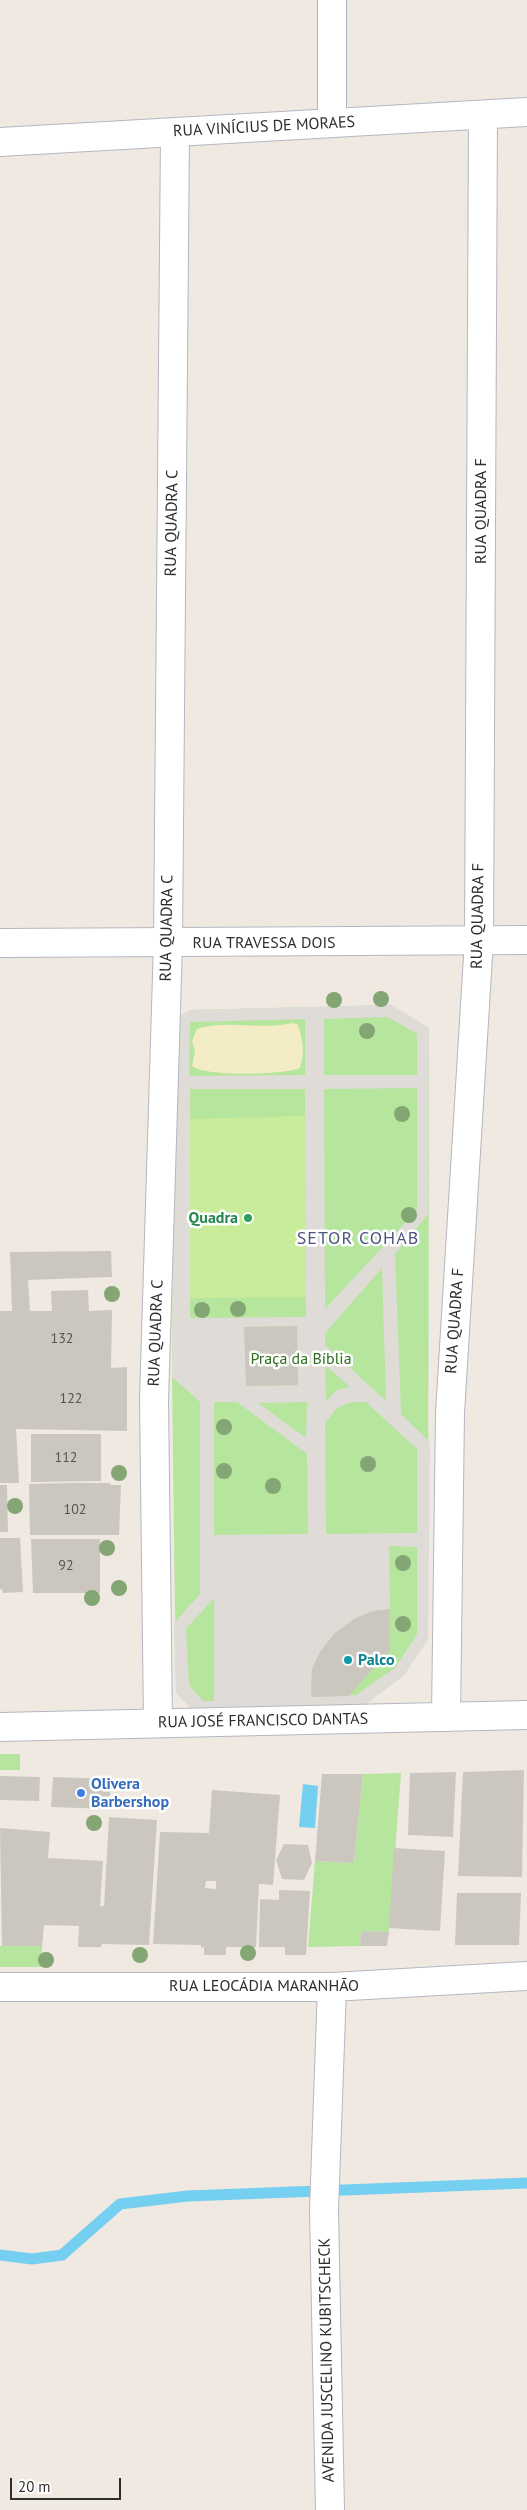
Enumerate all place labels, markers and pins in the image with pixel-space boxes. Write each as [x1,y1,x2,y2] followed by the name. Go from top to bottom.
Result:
[189,1208,238,1228] place label: Quadra
[242,1212,254,1224] marker: Quadra
[358,1650,395,1670] place label: Palco
[342,1654,354,1666] marker: Palco
[91,1774,169,1812] place label: Olivera Barbershop
[75,1787,87,1799] marker: Olivera Barbershop

